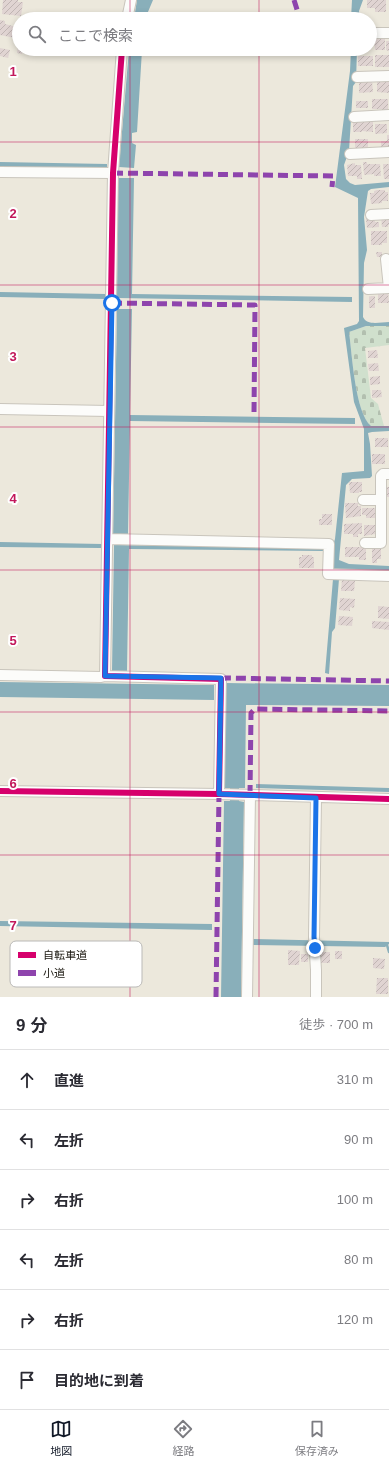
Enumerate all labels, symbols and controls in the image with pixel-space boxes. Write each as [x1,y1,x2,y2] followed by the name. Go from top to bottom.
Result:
[12,12,377,56] search box
[26,23,48,45] icon: search
[58,27,133,44] text: ここで検索
[9,64,17,79] text: 1
[9,206,17,221] text: 2
[103,294,121,312] route start
[9,349,17,364] text: 3
[9,491,17,506] text: 4
[9,633,17,648] text: 5
[9,776,17,791] text: 6
[9,918,17,933] text: 7
[306,939,324,957] route end
[10,941,142,987] legend
[43,949,87,961] text: 自転車道
[43,967,65,979] text: 小道
[16,1016,47,1035] text: 9 分
[299,1017,373,1032] text: 徒歩 · 700 m
[16,1069,38,1091] icon: ahead
[54,1072,84,1089] text: 直進
[337,1072,373,1087] text: 310 m
[16,1129,38,1151] icon: left
[54,1132,84,1149] text: 左折
[344,1132,373,1147] text: 90 m
[16,1189,38,1211] icon: right
[54,1192,84,1209] text: 右折
[337,1192,373,1207] text: 100 m
[16,1249,38,1271] icon: left
[54,1252,84,1269] text: 左折
[344,1252,373,1267] text: 80 m
[16,1309,38,1331] icon: right
[54,1312,84,1329] text: 右折
[337,1312,373,1327] text: 120 m
[16,1369,38,1391] icon: arrive
[54,1372,144,1389] text: 目的地に到着
[50,1418,72,1458] tab: 地図
[172,1418,194,1458] tab: 経路
[295,1418,339,1458] tab: 保存済み

